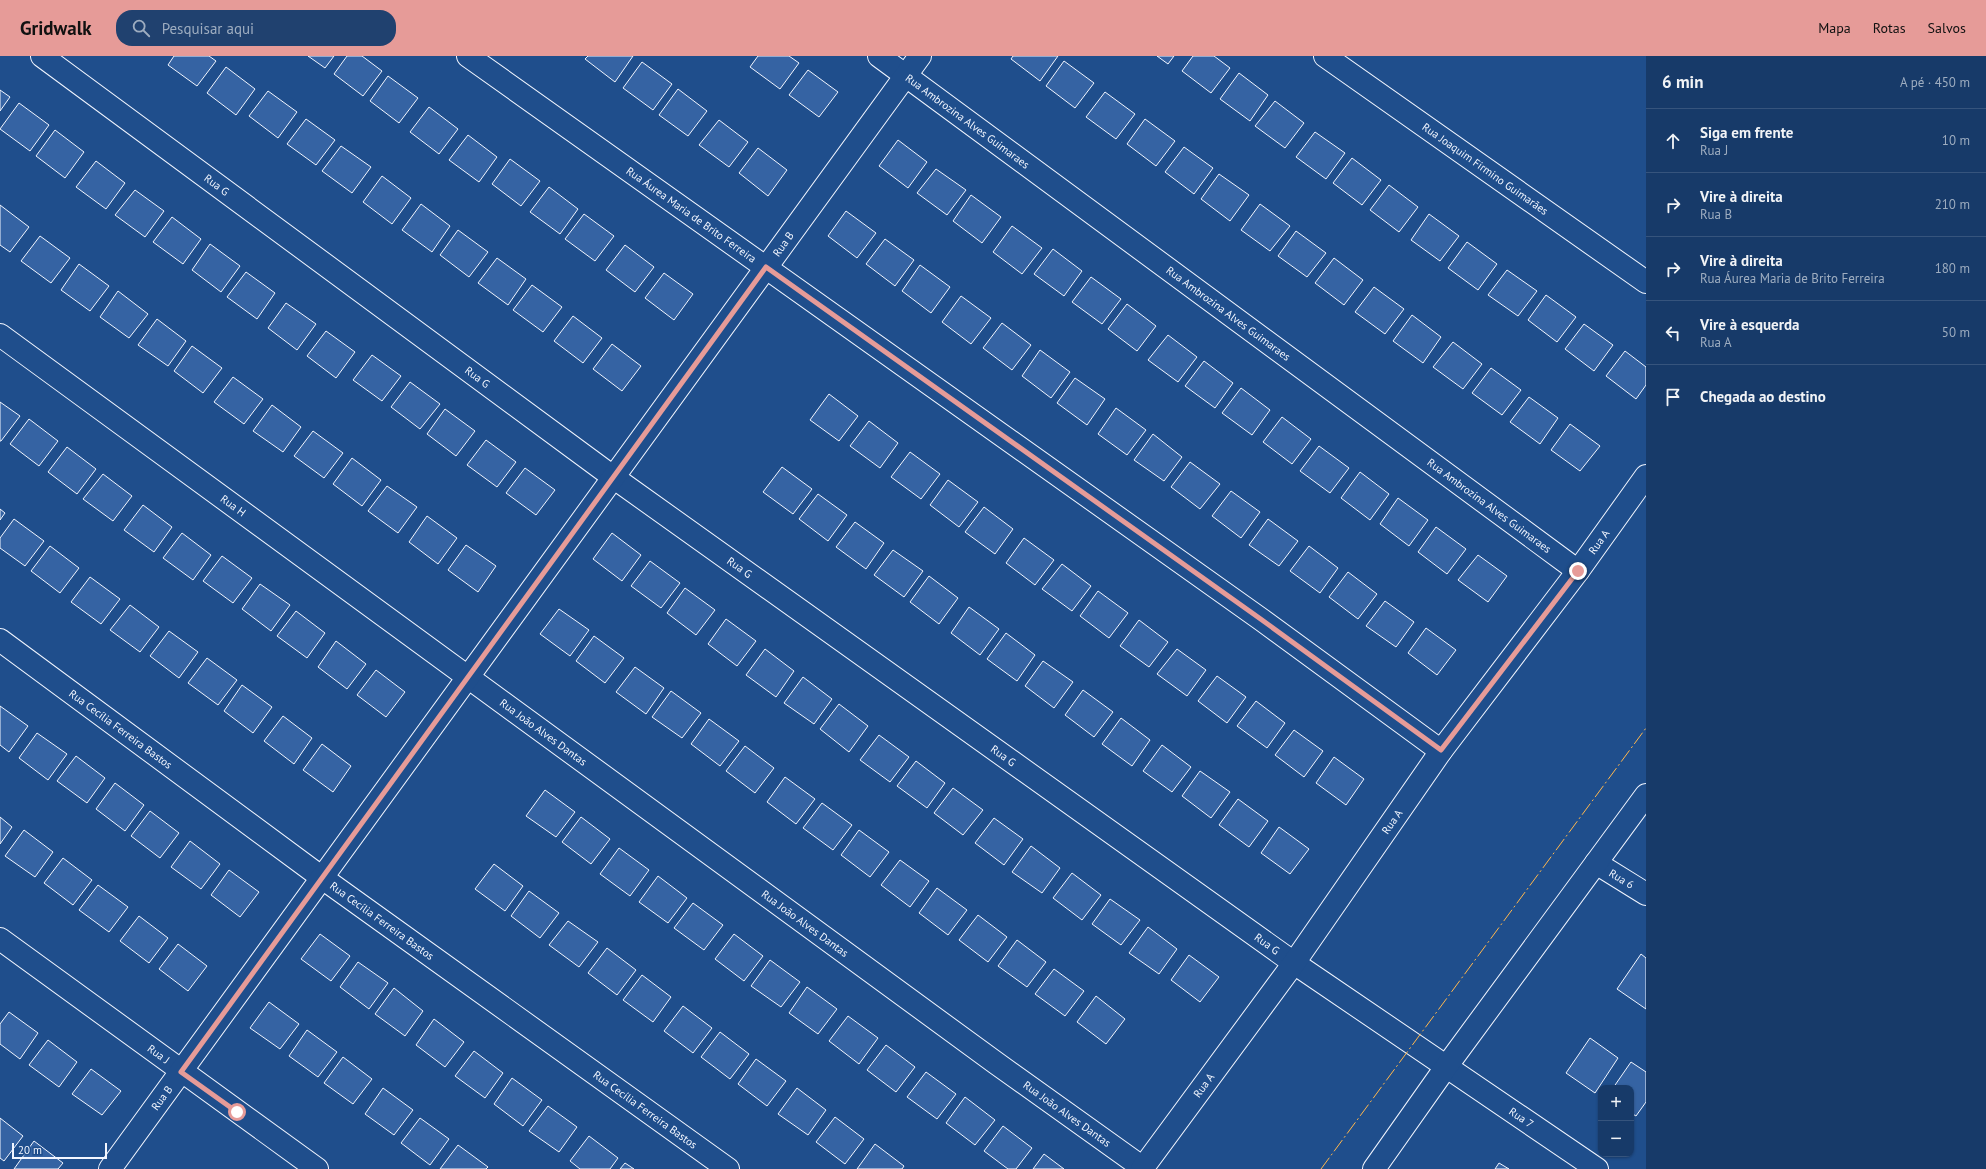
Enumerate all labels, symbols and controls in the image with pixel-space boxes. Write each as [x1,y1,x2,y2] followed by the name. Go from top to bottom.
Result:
[116,10,396,46] search box
[20,16,92,40] text: Gridwalk
[130,17,152,39] icon: search
[162,19,254,38] text: Pesquisar aqui
[1818,19,1851,37] text: Mapa
[1873,19,1906,37] text: Rotas
[1928,19,1966,37] text: Salvos
[903,71,1033,172] street label: Rua Ambrozina Alves Guimaraes
[1662,71,1703,93] text: 6 min
[1900,74,1970,91] text: A pé · 450 m
[1420,120,1551,218] street label: Rua Joaquim Firmino Guimarães
[1700,123,1793,142] text: Siga em frente
[1662,130,1684,152] icon: ahead
[1942,132,1970,149] text: 10 m
[1700,142,1728,159] text: Rua J
[624,164,759,266] street label: Rua Áurea Maria de Brito Ferreira
[201,171,232,199] street label: Rua G
[1700,187,1783,206] text: Vire à direita
[1662,194,1684,216] icon: right
[1935,196,1970,213] text: 210 m
[1700,206,1732,223] text: Rua B
[769,229,797,259] street label: Rua B
[1700,251,1783,270] text: Vire à direita
[1662,258,1684,280] icon: right
[1935,260,1970,277] text: 180 m
[1164,263,1294,364] street label: Rua Ambrozina Alves Guimaraes
[1700,270,1885,287] text: Rua Áurea Maria de Brito Ferreira
[1700,315,1799,334] text: Vire à esquerda
[1662,322,1684,344] icon: left
[1942,324,1970,341] text: 50 m
[1700,334,1732,351] text: Rua A
[462,363,493,391] street label: Rua G
[1662,386,1684,408] icon: arrive
[1700,387,1826,406] text: Chegada ao destino
[1424,455,1554,556] street label: Rua Ambrozina Alves Guimaraes
[218,492,249,520] street label: Rua H
[1585,526,1613,557] street label: Rua A
[724,554,755,581] street label: Rua G
[1569,562,1587,580] route end
[66,686,175,772] street label: Rua Cecília Ferreira Bastos
[497,696,590,769] street label: Rua João Alves Dantas
[988,742,1019,769] street label: Rua G
[1379,806,1406,837] street label: Rua A
[1606,866,1637,892] street label: Rua 6
[327,879,437,963] street label: Rua Cecília Ferreira Bastos
[759,887,851,960] street label: Rua João Alves Dantas
[1252,930,1283,958] street label: Rua G
[145,1041,172,1067] street label: Rua J
[590,1068,700,1152] street label: Rua Cecília Ferreira Bastos
[1190,1070,1218,1100] street label: Rua A
[1020,1078,1114,1150] street label: Rua João Alves Dantas
[148,1083,175,1113] street label: Rua B
[1598,1085,1634,1157] map controls
[1598,1085,1634,1121] button: +
[228,1103,246,1121] route start
[1506,1104,1536,1131] street label: Rua 7
[1598,1121,1634,1157] button: −
[12,1141,107,1160] scale bar
[18,1143,42,1157] text: 20 m

